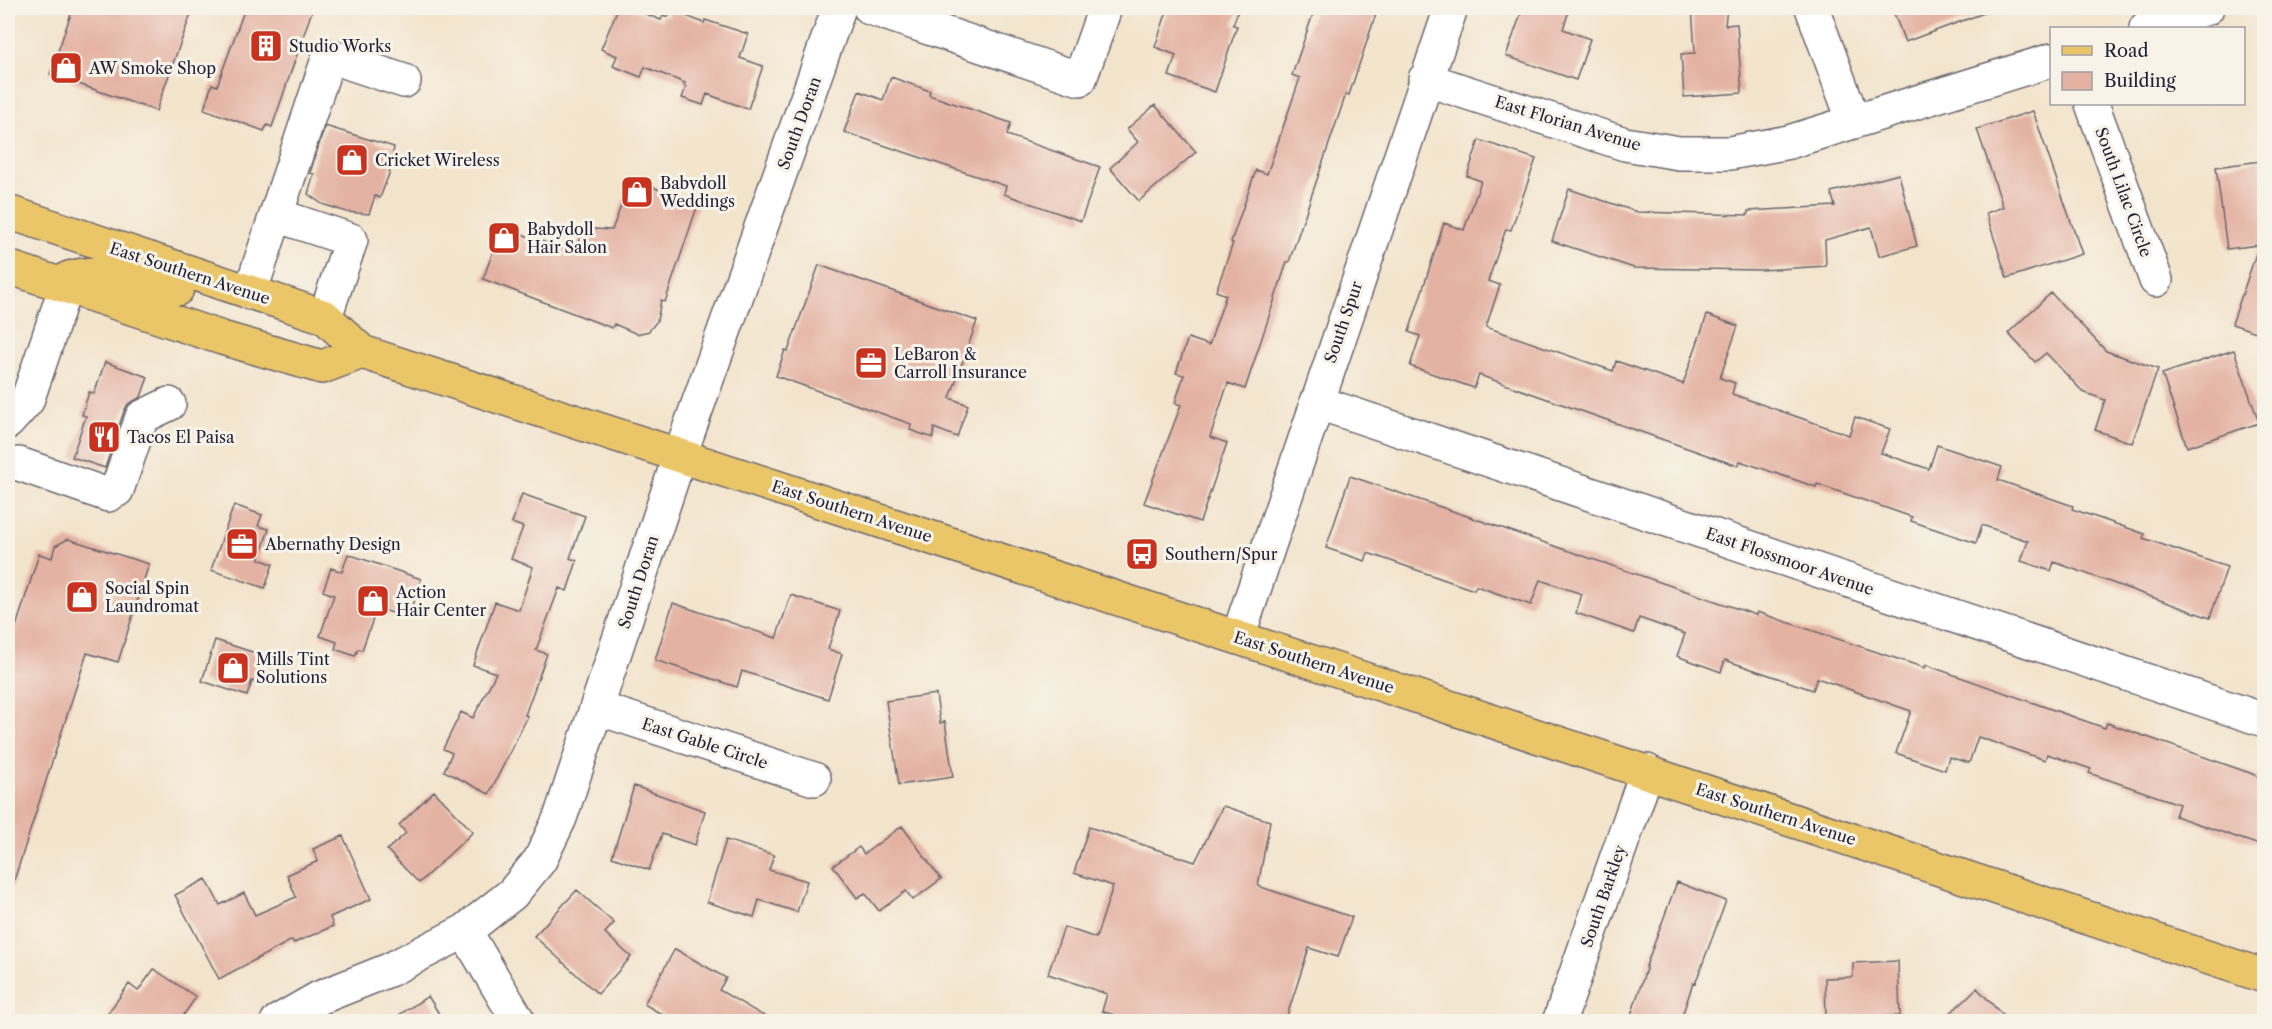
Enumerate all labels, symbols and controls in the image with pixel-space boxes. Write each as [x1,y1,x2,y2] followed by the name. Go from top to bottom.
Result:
[2050,27,2245,105] legend
[248,28,284,64] building icon: Studio Works
[289,36,391,56] place label: Studio Works
[2104,40,2149,62] text: Road
[48,50,84,86] shop icon: AW Smoke Shop
[88,58,216,78] place label: AW Smoke Shop
[2104,70,2176,92] text: Building
[773,74,825,172] street label: South Doran
[1493,91,1644,155] street label: East Florian Avenue
[2091,125,2157,259] street label: South Lilac Circle
[334,142,370,178] shop icon: Cricket Wireless
[375,150,500,170] place label: Cricket Wireless
[659,173,735,211] place label: Babydoll Weddings
[619,174,655,210] shop icon: Babydoll Weddings
[527,219,607,257] place label: Babydoll Hair Salon
[486,220,522,256] shop icon: Babydoll Hair Salon
[107,238,273,308] street label: East Southern Avenue
[1320,278,1366,366] street label: South Spur
[894,344,1027,382] place label: LeBaron & Carroll Insurance
[853,345,889,381] office icon: LeBaron & Carroll Insurance
[86,419,122,455] restaurant icon: Tacos El Paisa
[127,427,235,447] place label: Tacos El Paisa
[769,476,935,546] street label: East Southern Avenue
[1703,523,1877,599] street label: East Flossmoor Avenue
[224,526,260,562] office icon: Abernathy Design
[613,533,663,631] street label: South Doran
[264,534,401,554] place label: Abernathy Design
[1124,536,1160,572] bus stop icon: Southern/Spur
[1165,544,1278,564] place label: Southern/Spur
[105,578,199,616] place label: Social Spin Laundromat
[64,579,100,615] shop icon: Social Spin Laundromat
[395,582,487,620] place label: Action Hair Center
[355,583,391,619] shop icon: Action Hair Center
[1231,627,1397,697] street label: East Southern Avenue
[256,649,330,687] place label: Mills Tint Solutions
[215,650,251,686] shop icon: Mills Tint Solutions
[640,713,770,773] street label: East Gable Circle
[1693,779,1859,849] street label: East Southern Avenue
[1576,841,1630,950] street label: South Barkley

